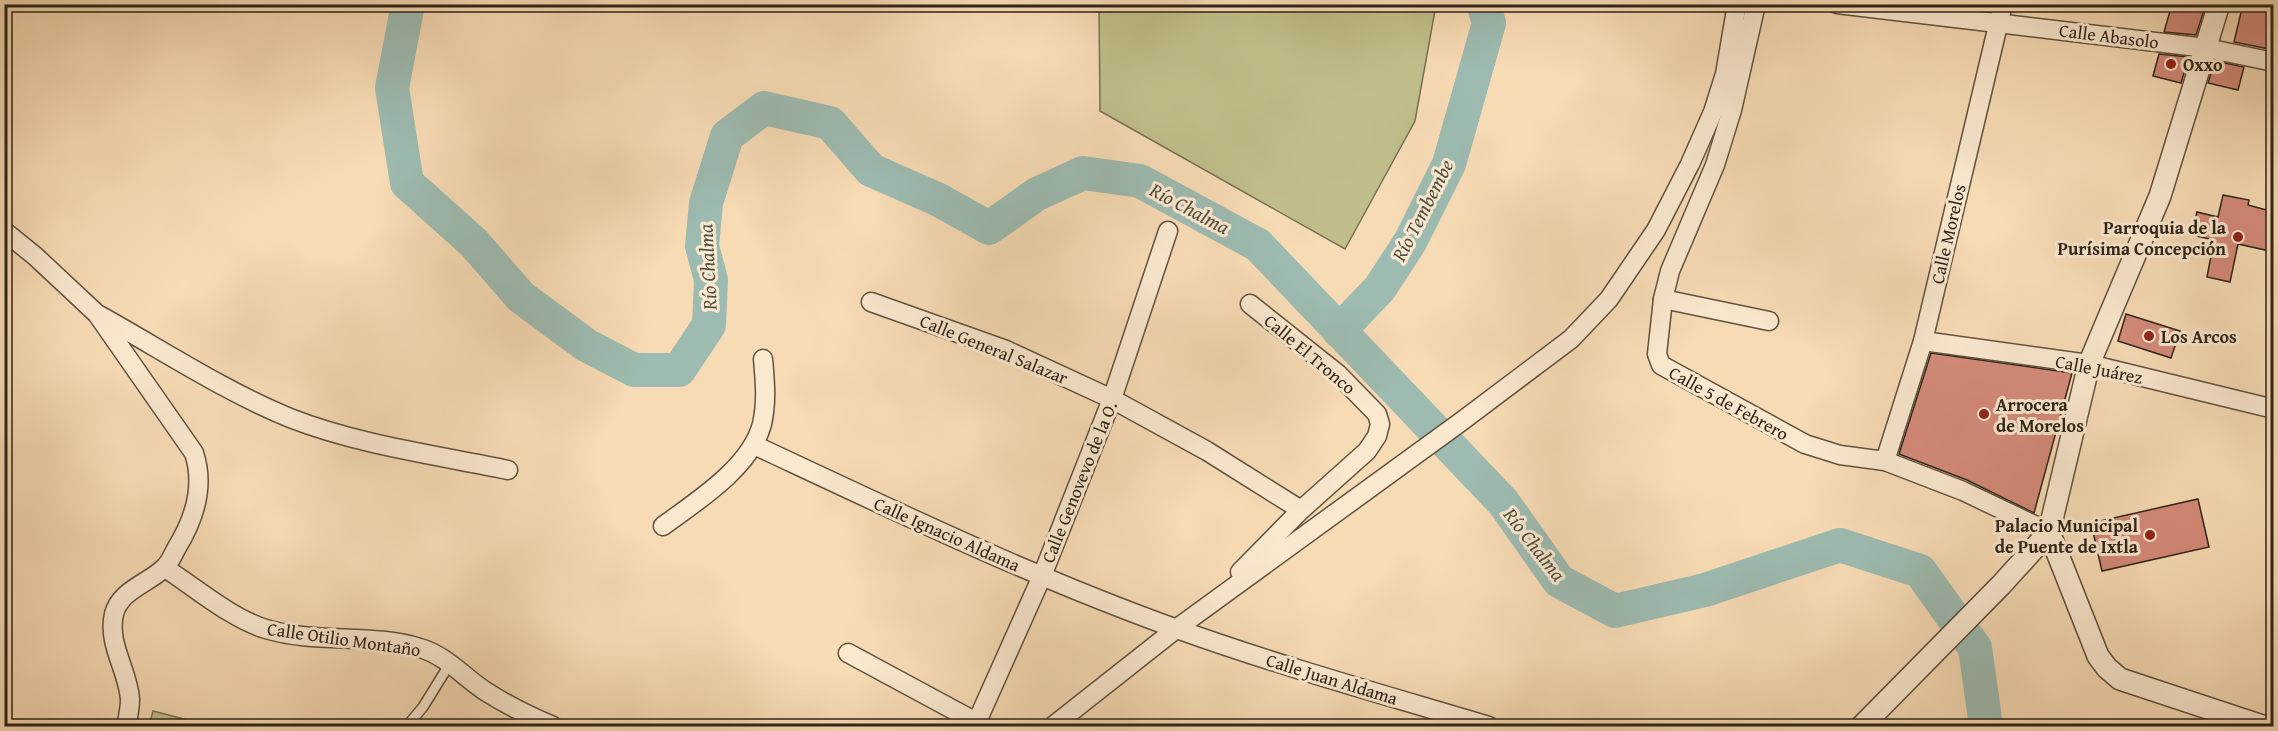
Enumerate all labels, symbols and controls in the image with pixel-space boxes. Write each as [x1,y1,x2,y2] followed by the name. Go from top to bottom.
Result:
[2058,16,2160,56] street label: Calle Abasolo
[2183,51,2223,78] place label: Oxxo
[2164,57,2178,71] marker: Oxxo
[1383,154,1460,267] water label: Río Tembembe
[1144,174,1236,241] water label: Río Chalma
[1923,181,1973,287] street label: Calle Morelos
[2058,214,2227,262] place label: Parroquia de la Purísima Concepción
[690,222,724,312] water label: Río Chalma
[2231,230,2245,244] marker: Parroquia de la Purísima Concepción
[916,307,1073,391] street label: Calle General Salazar
[1258,307,1362,401] street label: Calle El Tronco
[2161,323,2237,350] place label: Los Arcos
[2142,329,2156,343] marker: Los Arcos
[2053,347,2145,391] street label: Calle Juárez
[1664,359,1794,447] street label: Calle 5 de Febrero
[1996,391,2084,439] place label: Arrocera de Morelos
[1034,397,1124,567] street label: Calle Genovevo de la O.
[1977,407,1991,421] marker: Arrocera de Morelos
[870,490,1025,579] street label: Calle Ignacio Aldama
[1496,500,1574,588] water label: Río Chalma
[1995,512,2139,560] place label: Palacio Municipal de Puente de Ixtla
[2143,528,2157,542] marker: Palacio Municipal de Puente de Ixtla
[266,615,422,663] street label: Calle Otilio Montaño
[1263,646,1401,712] street label: Calle Juan Aldama

